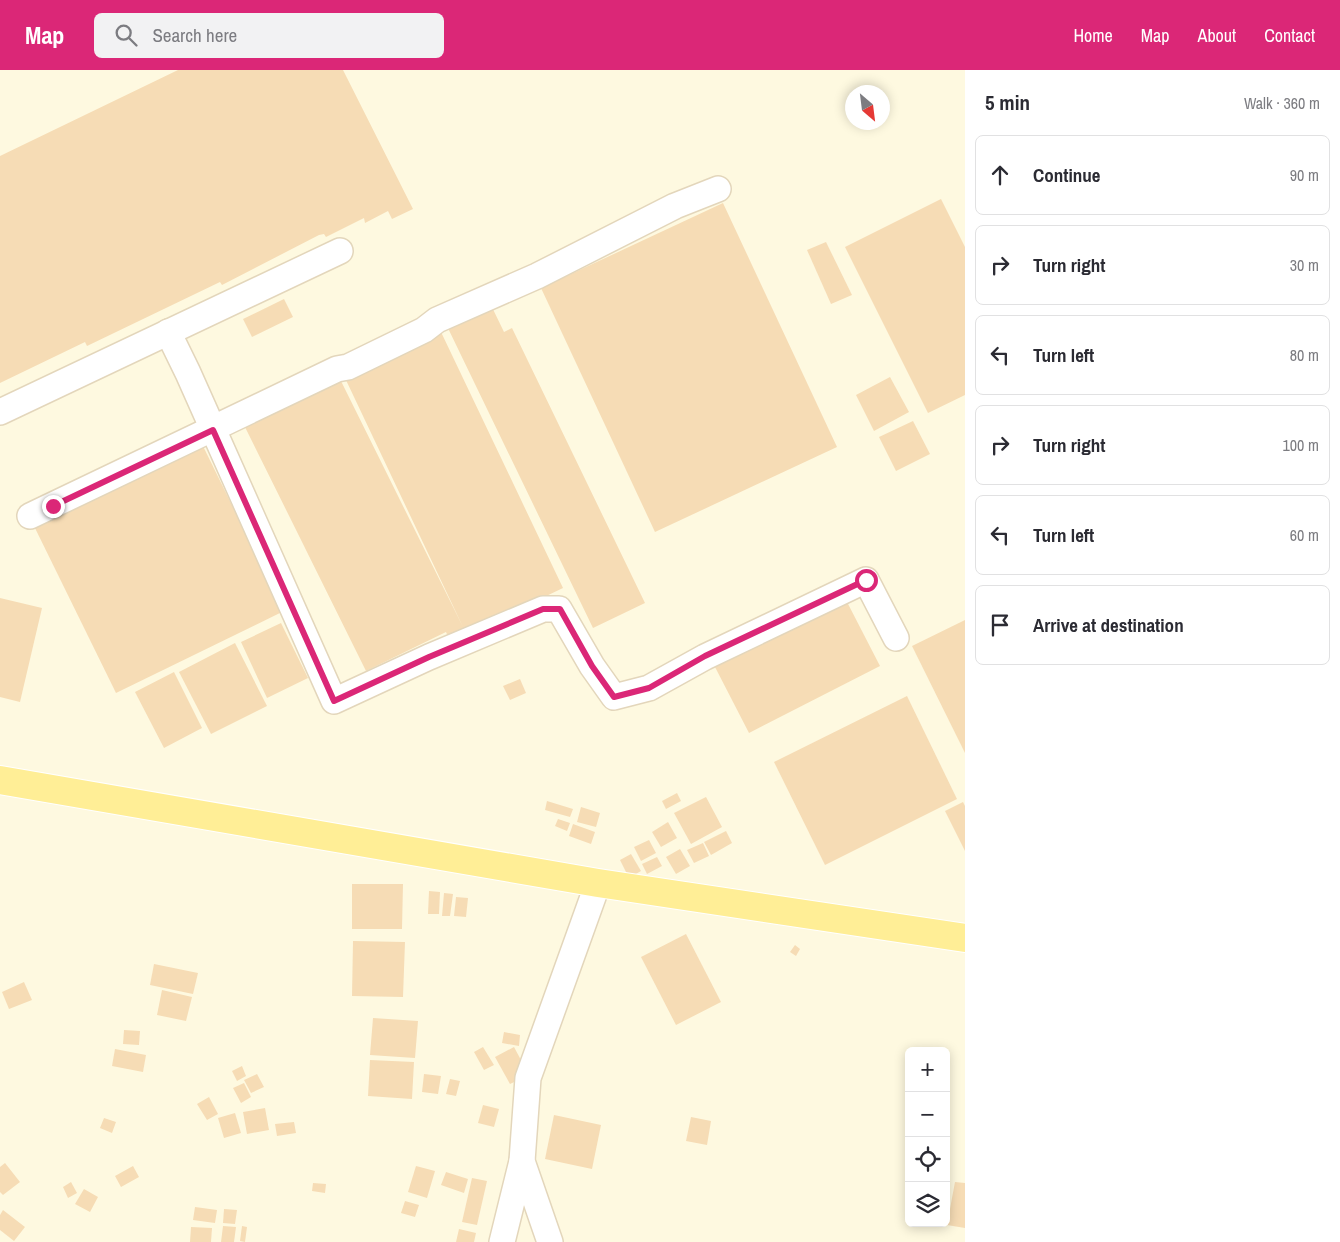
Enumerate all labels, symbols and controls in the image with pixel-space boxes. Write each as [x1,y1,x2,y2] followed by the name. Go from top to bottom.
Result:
[94,13,444,58] search box
[25,19,64,51] text: Map
[112,21,140,49] icon: search
[152,22,237,48] text: Search here
[1073,23,1113,48] text: Home
[1141,23,1170,48] text: Map
[1198,23,1236,48] text: About
[1264,23,1315,48] text: Contact
[845,85,890,130] north arrow
[985,88,1030,117] text: 5 min
[1244,92,1320,114] text: Walk · 360 m
[986,161,1014,189] icon: ahead
[1033,162,1101,188] text: Continue
[1290,164,1319,186] text: 90 m
[986,251,1014,279] icon: right
[1033,252,1105,278] text: Turn right
[1290,254,1319,276] text: 30 m
[986,341,1014,369] icon: left
[1033,342,1094,368] text: Turn left
[1290,344,1319,366] text: 80 m
[986,431,1014,459] icon: right
[1033,432,1105,458] text: Turn right
[1283,434,1319,456] text: 100 m
[42,495,65,518] route end
[986,521,1014,549] icon: left
[1033,522,1094,548] text: Turn left
[1290,524,1319,546] text: 60 m
[855,569,878,592] route start
[986,611,1014,639] icon: arrive
[1033,612,1184,638] text: Arrive at destination
[905,1047,950,1227] map controls
[905,1047,950,1092] button: +
[905,1092,950,1137] button: −
[905,1137,950,1182] button: locate
[905,1182,950,1227] button: layers

